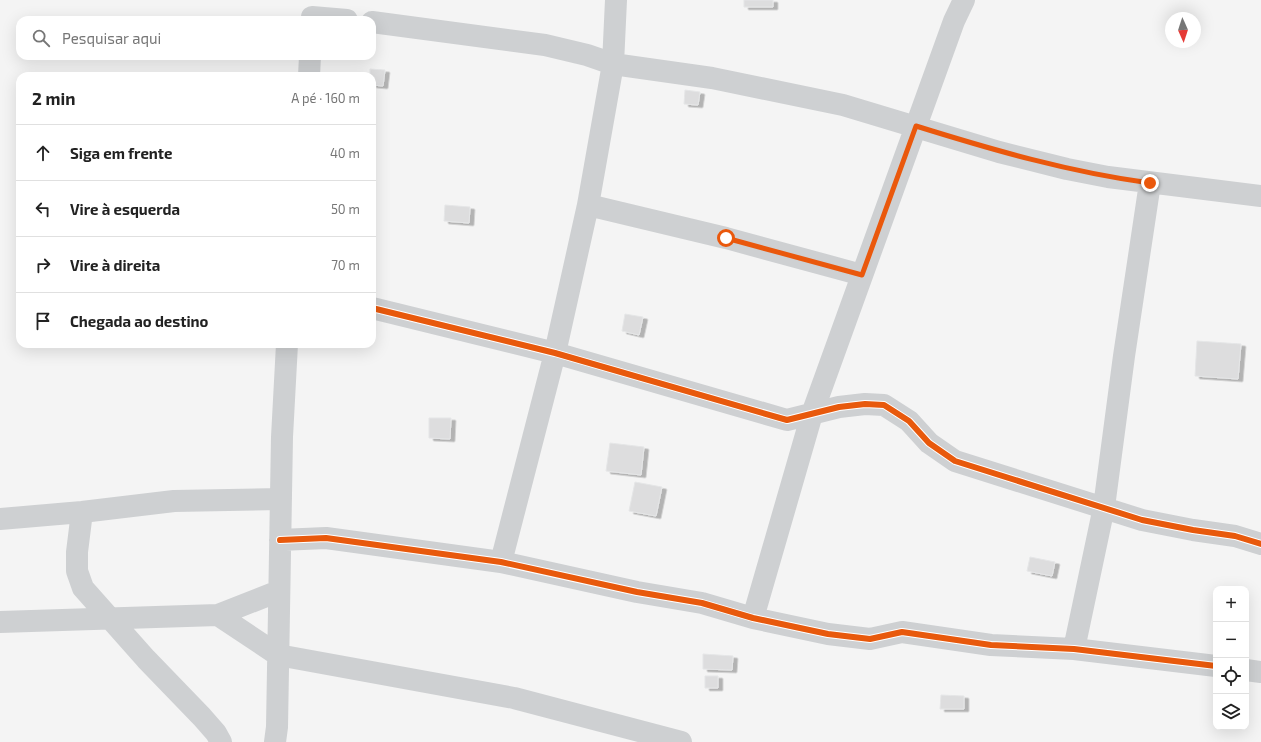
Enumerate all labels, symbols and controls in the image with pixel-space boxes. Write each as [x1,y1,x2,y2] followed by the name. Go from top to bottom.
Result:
[1165,12,1201,48] north arrow
[16,16,376,60] search box
[30,27,52,49] icon: search
[62,29,161,47] text: Pesquisar aqui
[32,88,75,108] text: 2 min
[291,90,360,106] text: A pé · 160 m
[32,142,54,164] icon: ahead
[70,144,172,162] text: Siga em frente
[330,145,360,161] text: 40 m
[1141,174,1159,192] route end
[32,198,54,220] icon: left
[70,200,180,218] text: Vire à esquerda
[331,201,360,217] text: 50 m
[717,229,735,247] route start
[32,254,54,276] icon: right
[70,256,160,274] text: Vire à direita
[331,257,360,273] text: 70 m
[32,310,54,332] icon: arrive
[70,312,208,330] text: Chegada ao destino
[1213,586,1249,730] map controls
[1213,586,1249,622] button: +
[1213,622,1249,658] button: −
[1213,658,1249,694] button: locate
[1213,694,1249,730] button: layers

